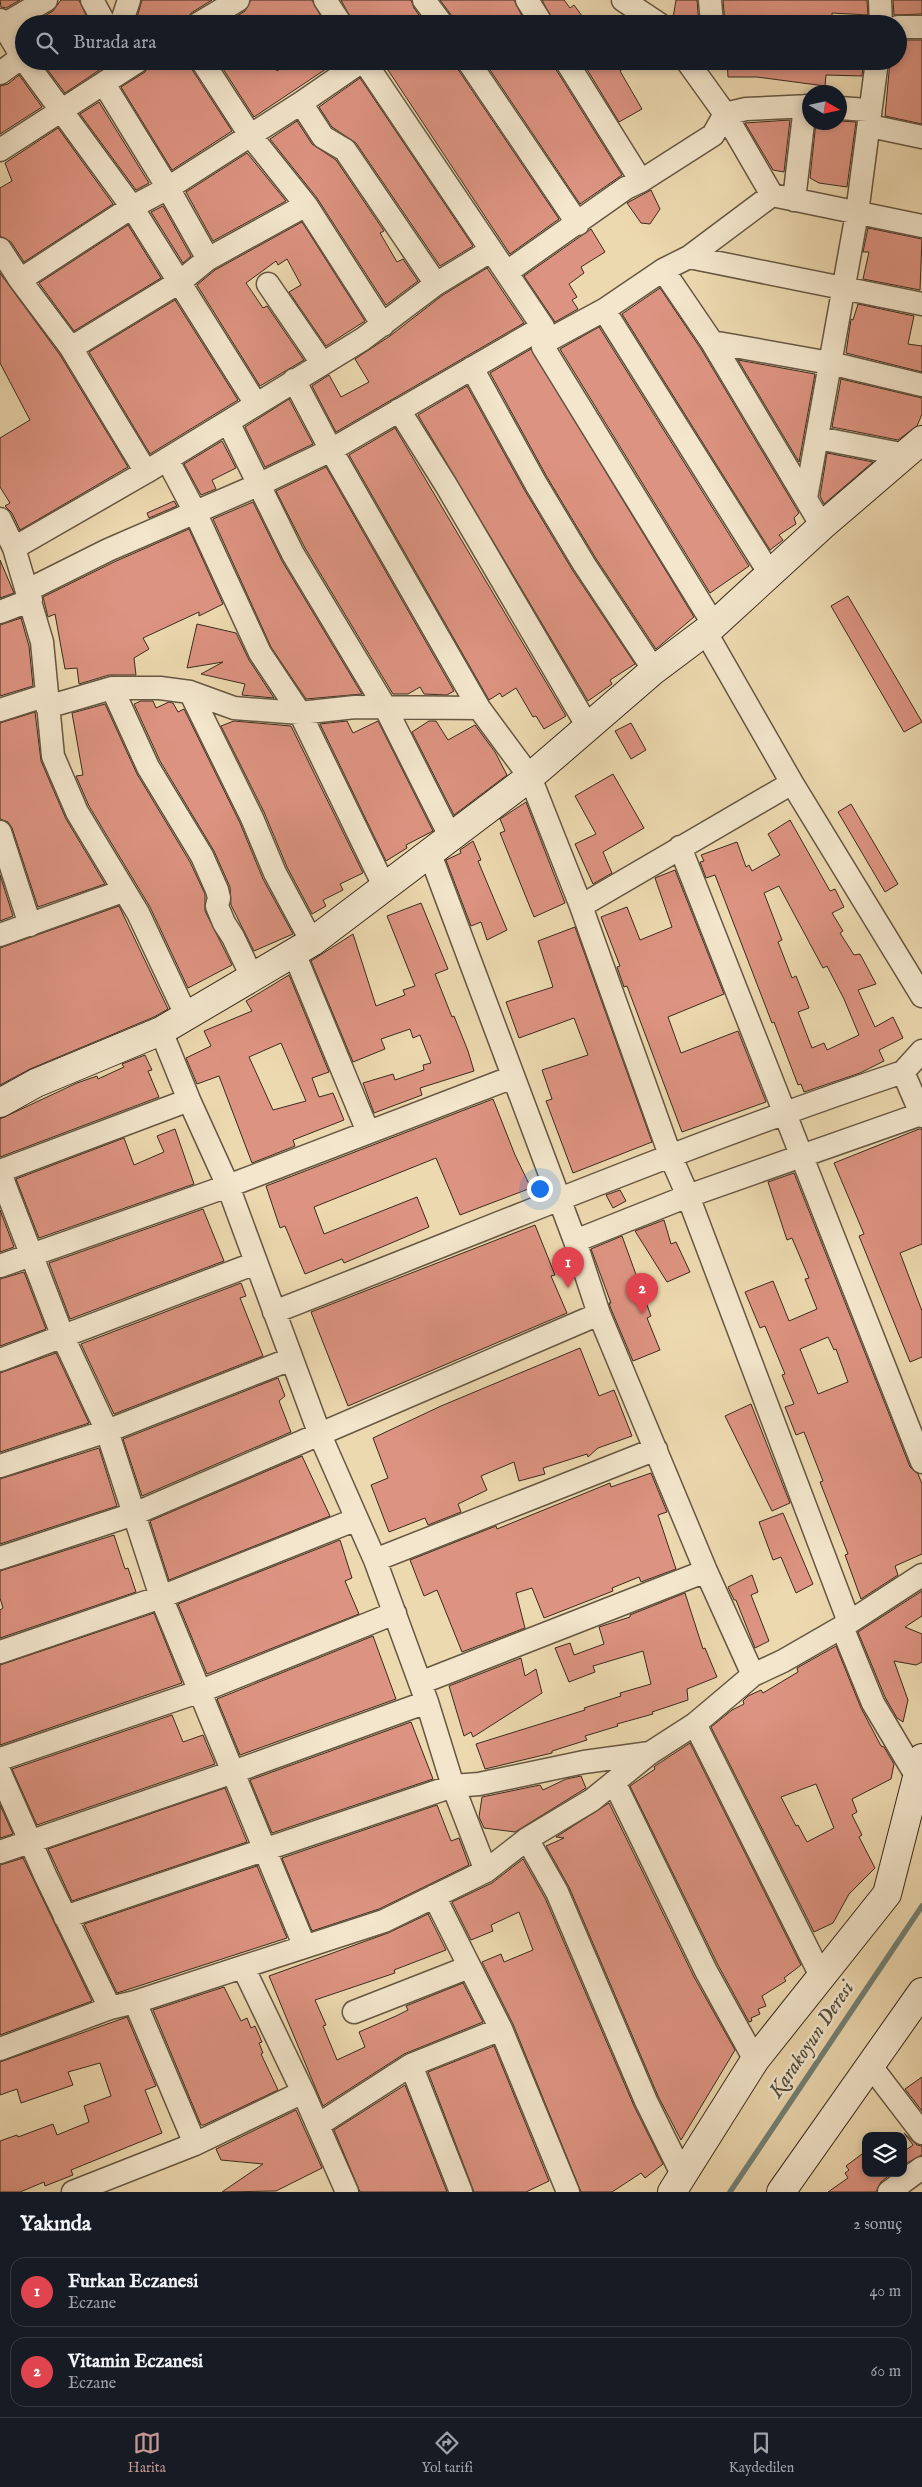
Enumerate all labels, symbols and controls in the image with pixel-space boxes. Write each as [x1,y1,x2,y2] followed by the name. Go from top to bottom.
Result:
[15,15,907,70] search box
[33,29,61,57] icon: search
[73,31,157,55] text: Burada ara
[802,85,847,130] north arrow
[527,1176,553,1202] your location
[552,1247,584,1288] pin: 1
[626,1273,658,1314] pin: 2
[762,1975,862,2104] water label: Karakoyun Deresi
[862,2132,907,2177] map controls
[862,2132,907,2177] button: layers
[20,2211,91,2238] text: Yakında
[853,2215,902,2235] text: 2 sonuç
[68,2270,198,2294] text: Furkan Eczanesi
[34,2282,40,2302] text: 1
[869,2282,901,2302] text: 40 m
[68,2294,116,2314] text: Eczane
[68,2350,203,2374] text: Vitamin Eczanesi
[33,2362,41,2382] text: 2
[871,2362,901,2382] text: 60 m
[68,2374,116,2394] text: Eczane
[128,2429,166,2477] tab: Harita
[421,2429,473,2477] tab: Yol tarifi
[729,2429,794,2477] tab: Kaydedilen

